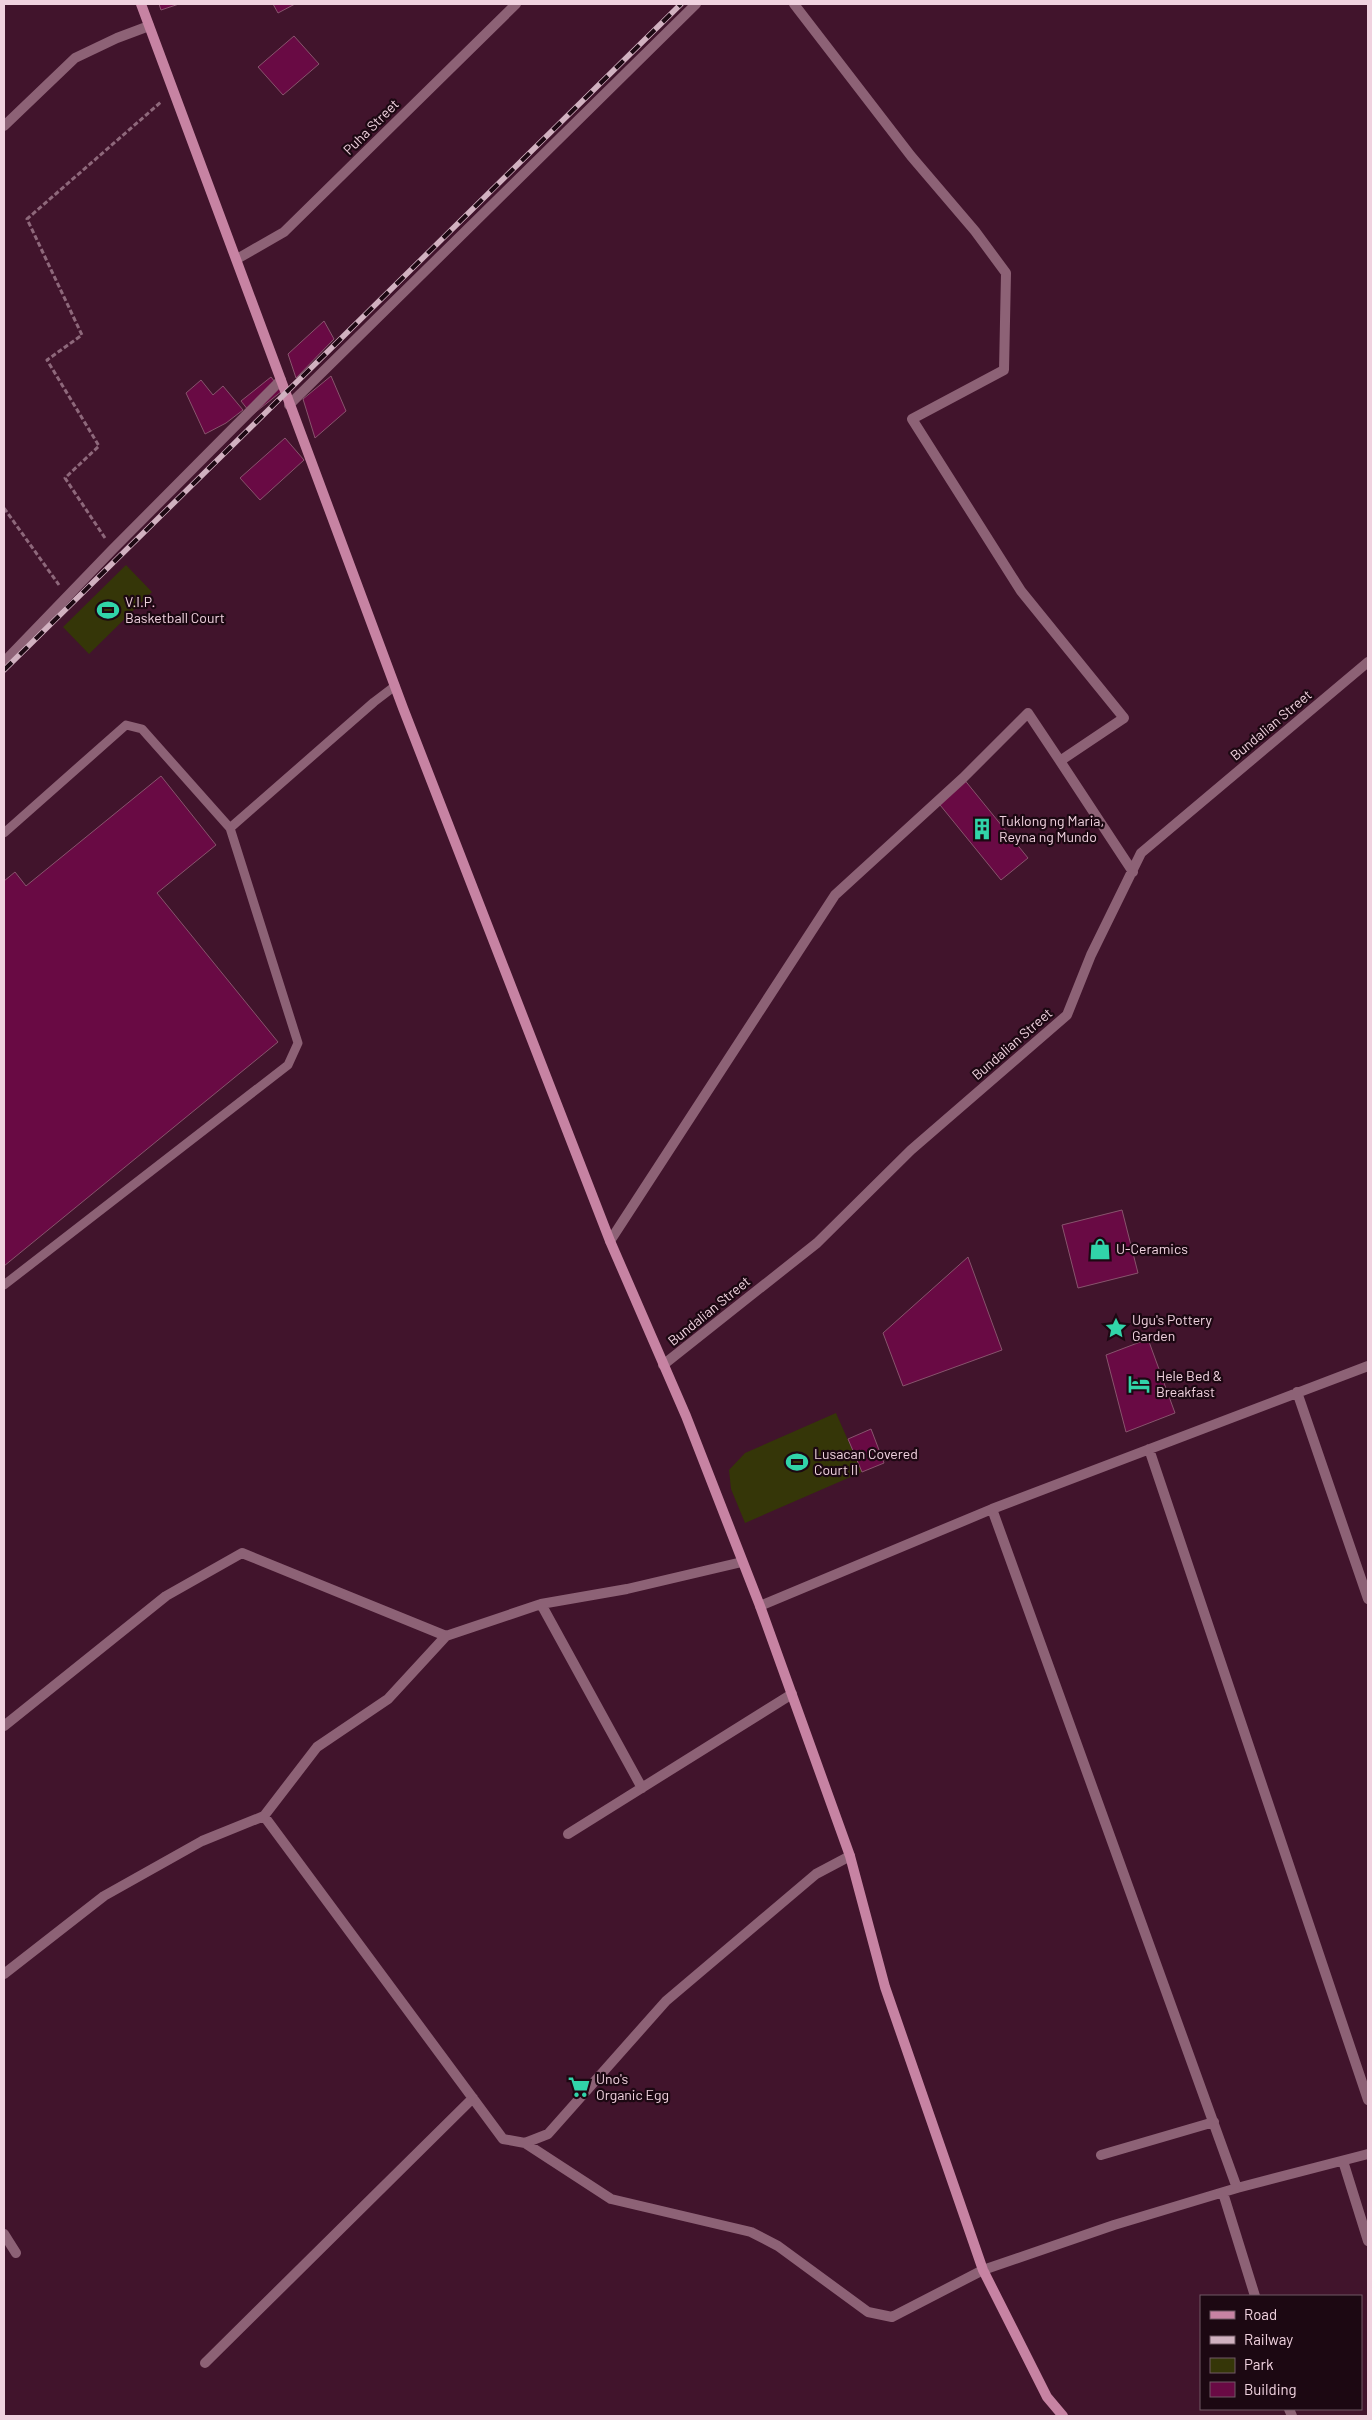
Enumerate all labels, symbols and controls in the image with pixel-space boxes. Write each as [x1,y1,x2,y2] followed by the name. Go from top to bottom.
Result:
[339,95,402,158] street label: Puha Street
[125,593,225,626] place label: V.I.P. Basketball Court
[95,597,121,623] sports icon: V.I.P. Basketball Court
[1227,686,1315,764] street label: Bundalian Street
[999,812,1104,845] place label: Tuklong ng Maria, Reyna ng Mundo
[969,816,995,842] building icon: Tuklong ng Maria, Reyna ng Mundo
[968,1004,1055,1083] street label: Bundalian Street
[1087,1236,1113,1262] shop icon: U-Ceramics
[1116,1240,1188,1257] place label: U-Ceramics
[664,1272,753,1349] street label: Bundalian Street
[1132,1311,1213,1344] place label: Ugu's Pottery Garden
[1103,1315,1129,1341] place icon: Ugu's Pottery Garden
[1156,1367,1222,1400] place label: Hele Bed & Breakfast
[1126,1371,1152,1397] hotel icon: Hele Bed & Breakfast
[814,1445,918,1478] place label: Lusacan Covered Court II
[784,1449,810,1475] sports icon: Lusacan Covered Court II
[596,2070,669,2103] place label: Uno's Organic Egg
[566,2074,592,2100] supermarket icon: Uno's Organic Egg
[1200,2295,1362,2410] legend
[1244,2305,1277,2323] text: Road
[1244,2330,1293,2348] text: Railway
[1244,2355,1274,2373] text: Park
[1244,2380,1297,2398] text: Building

